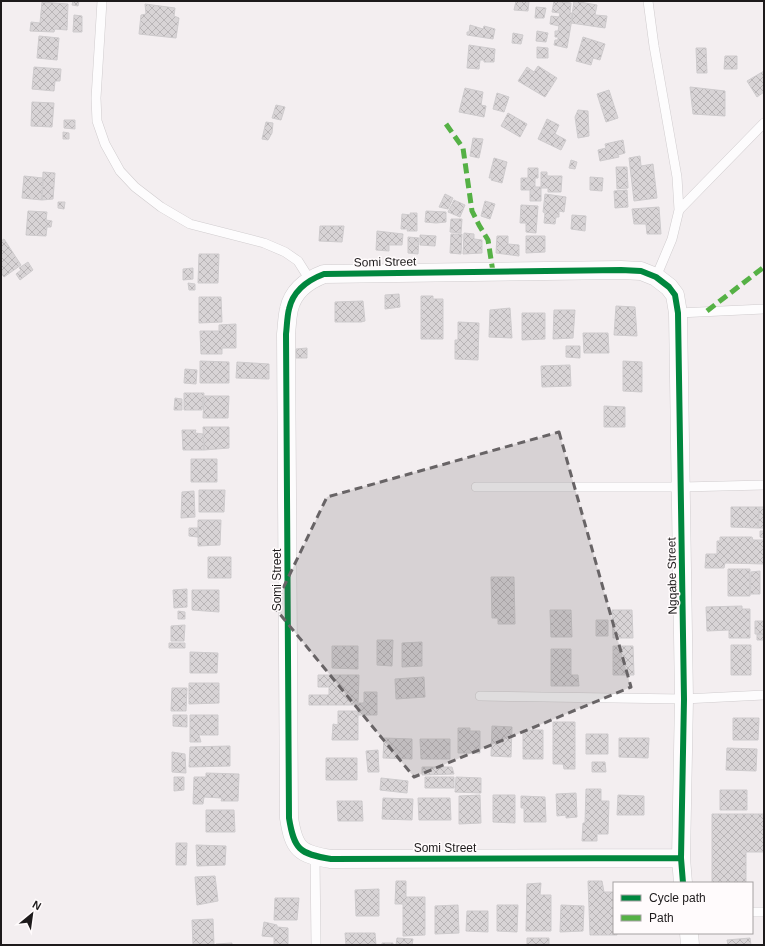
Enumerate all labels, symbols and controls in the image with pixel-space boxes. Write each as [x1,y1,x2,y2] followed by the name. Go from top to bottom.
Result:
[354,254,417,270] street label: Somi Street
[664,537,680,615] street label: Ngqabe Street
[270,548,284,611] street label: Somi Street
[414,841,477,855] street label: Somi Street
[613,882,753,934] legend
[649,891,706,905] text: Cycle path
[12,894,52,934] north arrow
[30,898,43,912] text: N
[649,911,674,925] text: Path

